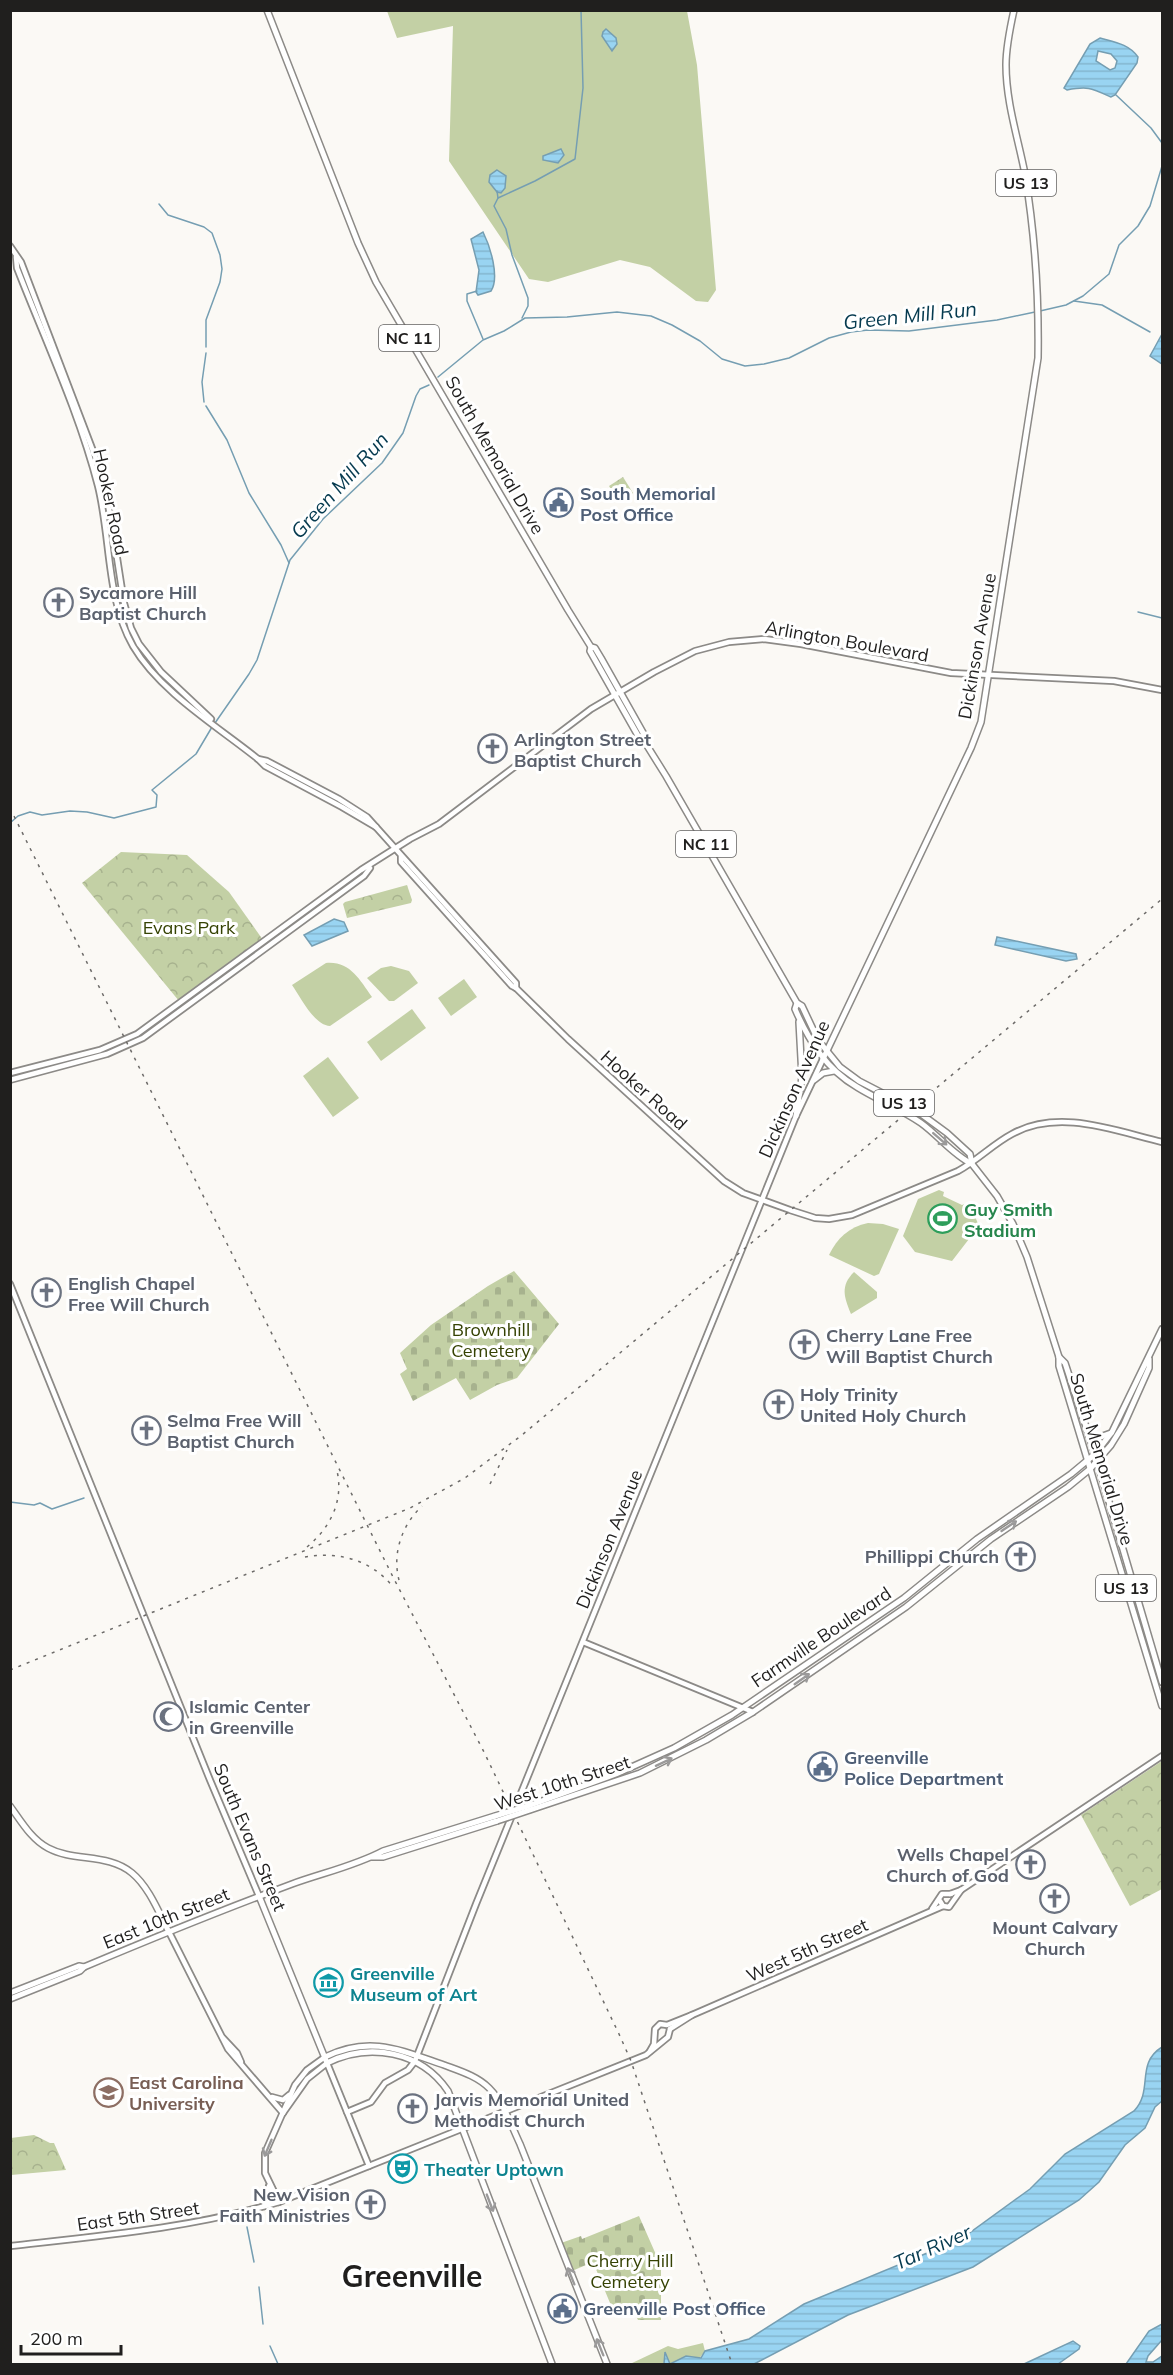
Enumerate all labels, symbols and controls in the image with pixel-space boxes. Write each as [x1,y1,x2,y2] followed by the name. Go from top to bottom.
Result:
[996,170,1056,196] road number: US 13
[842,296,978,334] water label: Green Mill Run
[379,325,439,351] road number: NC 11
[440,372,550,538] street label: South Memorial Drive
[285,427,393,543] water label: Green Mill Run
[88,447,134,557] street label: Hooker Road
[580,482,716,526] place label: South Memorial Post Office
[543,487,575,519] public building icon: South Memorial Post Office
[953,571,1001,721] street label: Dickinson Avenue
[79,581,207,625] place label: Sycamore Hill Baptist Church
[42,586,74,618] church icon: Sycamore Hill Baptist Church
[763,615,931,667] street label: Arlington Boulevard
[514,728,651,772] place label: Arlington Street Baptist Church
[477,733,509,765] church icon: Arlington Street Baptist Church
[676,831,736,857] road number: NC 11
[143,916,236,939] park label: Evans Park
[753,1017,835,1161] street label: Dickinson Avenue
[596,1045,692,1135] street label: Hooker Road
[874,1090,934,1116] road number: US 13
[932,1132,947,1146] one-way arrow
[964,1198,1053,1242] place label: Guy Smith Stadium
[927,1203,959,1235] sports icon: Guy Smith Stadium
[68,1272,210,1316] place label: English Chapel Free Will Church
[31,1277,63,1309] church icon: English Chapel Free Will Church
[451,1318,531,1362] park label: Brownhill Cemetery
[826,1324,993,1368] place label: Cherry Lane Free Will Baptist Church
[789,1329,821,1361] church icon: Cherry Lane Free Will Baptist Church
[1065,1370,1139,1548] street label: South Memorial Drive
[800,1383,966,1427] place label: Holy Trinity United Holy Church
[763,1388,795,1420] church icon: Holy Trinity United Holy Church
[167,1409,301,1453] place label: Selma Free Will Baptist Church
[130,1414,162,1446] church icon: Selma Free Will Baptist Church
[571,1466,647,1612] street label: Dickinson Avenue
[1001,1520,1018,1533] one-way arrow
[1004,1540,1036,1572] church icon: Phillippi Church
[865,1545,999,1568] place label: Phillippi Church
[1096,1575,1156,1601] road number: US 13
[747,1582,895,1692] street label: Farmville Boulevard
[793,1673,809,1685] one-way arrow
[189,1695,311,1739] place label: Islamic Center in Greenville
[152,1700,184,1732] mosque icon: Islamic Center in Greenville
[844,1746,1003,1790] place label: Greenville Police Department
[491,1750,633,1816] street label: West 10th Street
[807,1751,839,1783] public building icon: Greenville Police Department
[655,1755,673,1767] one-way arrow
[209,1760,291,1914] street label: South Evans Street
[886,1843,1009,1887] place label: Wells Chapel Church of God
[1014,1848,1046,1880] church icon: Wells Chapel Church of God
[100,1882,232,1954] street label: East 10th Street
[1039,1882,1071,1914] church icon: Mount Calvary Church
[743,1913,871,1987] street label: West 5th Street
[992,1916,1118,1960] place label: Mount Calvary Church
[350,1962,477,2006] place label: Greenville Museum of Art
[313,1967,345,1999] museum icon: Greenville Museum of Art
[129,2071,244,2115] place label: East Carolina University
[92,2076,124,2108] school or university icon: East Carolina University
[434,2088,629,2132] place label: Jarvis Memorial United Methodist Church
[397,2093,429,2125] church icon: Jarvis Memorial United Methodist Church
[262,2138,273,2156] one-way arrow
[387,2153,419,2185] theatre icon: Theater Uptown
[424,2158,564,2181] place label: Theater Uptown
[219,2183,350,2227] place label: New Vision Faith Ministries
[355,2188,387,2220] church icon: New Vision Faith Ministries
[485,2194,496,2212] one-way arrow
[75,2196,201,2236] street label: East 5th Street
[889,2219,975,2275] water label: Tar River
[586,2249,674,2293] park label: Cherry Hill Cemetery
[342,2257,482,2295] district label: Greenville
[565,2267,576,2285] one-way arrow
[546,2292,578,2324] public building icon: Greenville Post Office
[583,2297,766,2320] place label: Greenville Post Office
[21,2318,122,2356] scale bar
[30,2327,83,2350] text: 200 m
[593,2338,604,2357] one-way arrow

